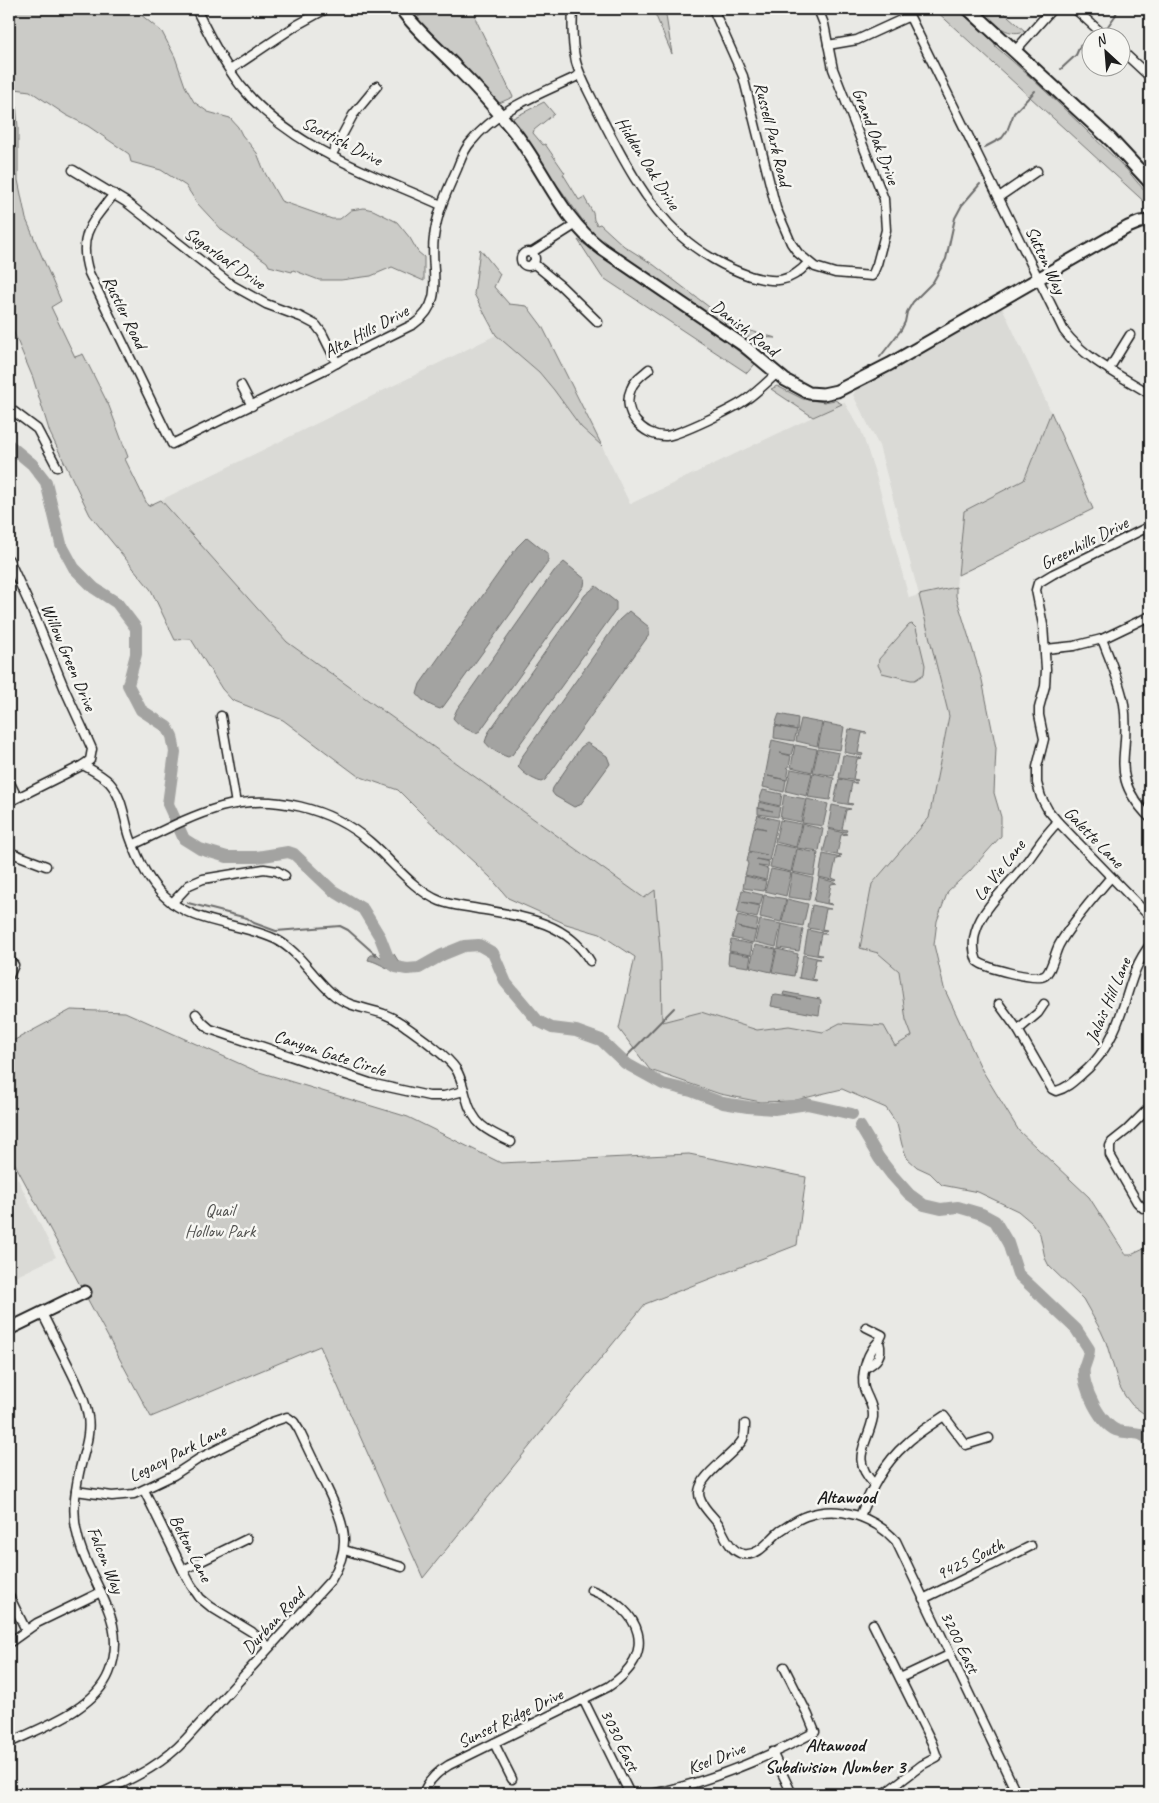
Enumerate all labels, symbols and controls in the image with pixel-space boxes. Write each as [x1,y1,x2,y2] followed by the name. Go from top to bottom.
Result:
[1082,28,1132,78] north arrow
[1093,30,1110,50] text: N
[749,80,797,191] street label: Russell Park Road
[848,85,905,188] street label: Grand Oak Drive
[298,111,387,171] street label: Scottish Drive
[611,112,686,215] street label: Hidden Oak Drive
[180,222,271,295] street label: Sugarloaf Drive
[1021,223,1072,299] street label: Sutton Way
[98,272,153,355] street label: Rustler Road
[707,295,785,363] street label: Danish Road
[320,299,413,362] street label: Alta Hills Drive
[1036,511,1133,574] street label: Greenhills Drive
[37,600,102,715] street label: Willow Green Drive
[1059,802,1129,873] street label: Galette Lane
[968,834,1030,905] street label: La Vie Lane
[1080,953,1136,1047] street label: Jalais Hill Lane
[272,1025,390,1082] street label: Canyon Gate Circle
[185,1199,257,1242] park label: Quail Hollow Park
[125,1419,230,1487] street label: Legacy Park Lane
[816,1485,879,1509] district label: Altawood
[165,1511,218,1586] street label: Belton Lane
[83,1523,130,1598] street label: Falcon Way
[933,1533,1008,1585] street label: 9425 South
[237,1581,311,1658] street label: Durban Road
[936,1607,985,1678] street label: 3200 East
[454,1683,567,1753] street label: Sunset Ridge Drive
[596,1705,645,1776] street label: 3030 East
[765,1733,908,1779] district label: Altawood Subdivision Number 3
[684,1737,749,1779] street label: Ksel Drive

